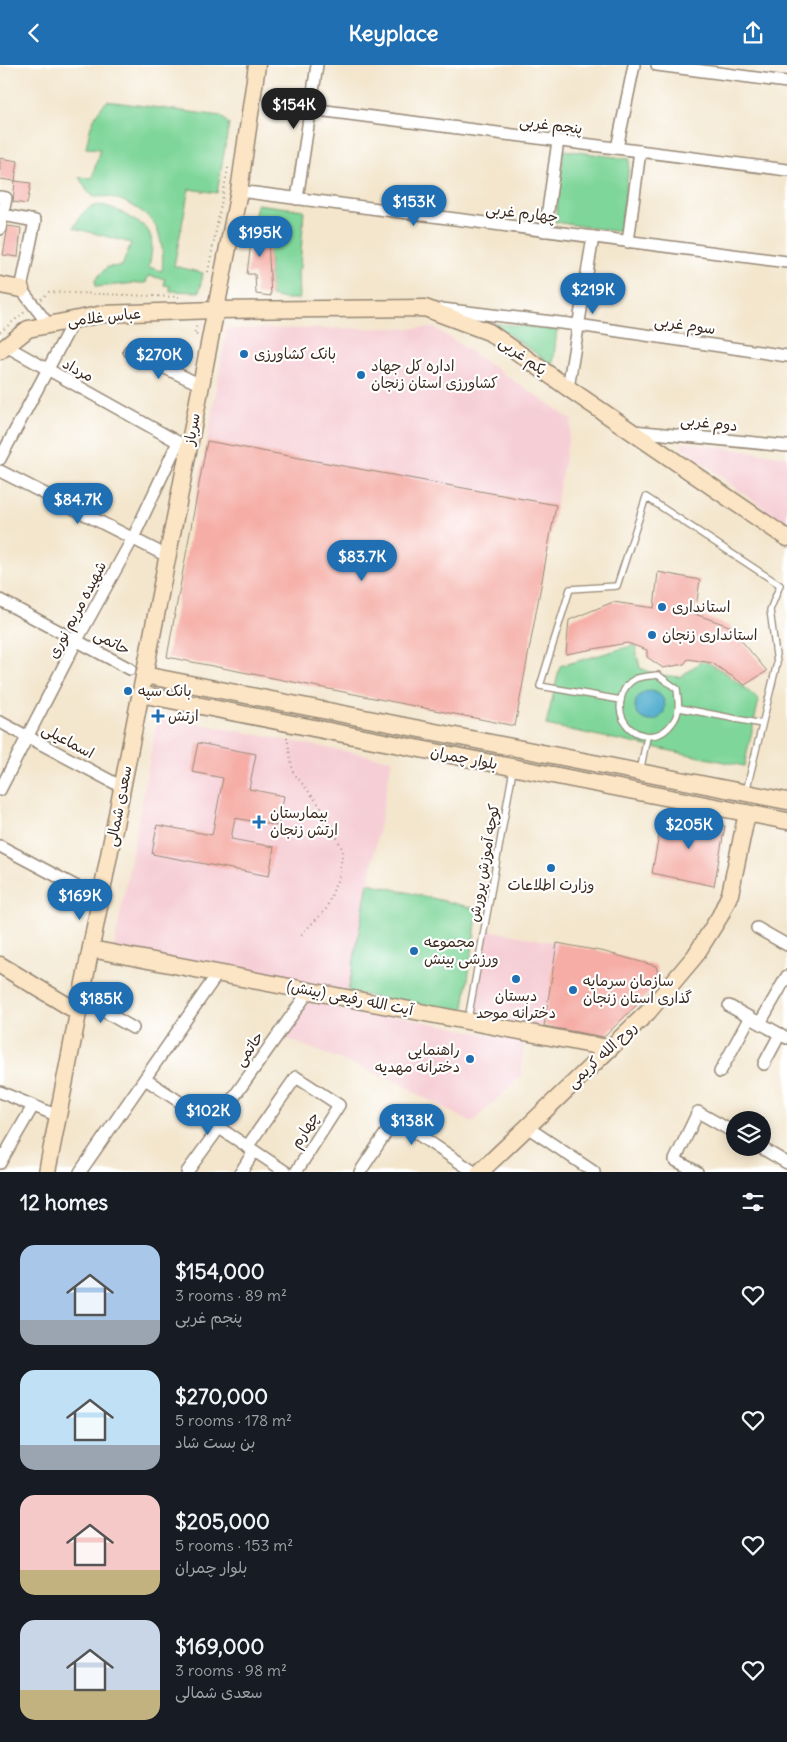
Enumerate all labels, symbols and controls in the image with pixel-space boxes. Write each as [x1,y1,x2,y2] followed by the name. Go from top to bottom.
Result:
[20,19,48,47] icon: back
[349,19,438,47] text: Keyplace
[739,19,767,47] icon: share
[259,87,329,130] pin: $154K
[272,94,316,114] text: $154K
[518,111,584,141] street label: پنجم غربی
[379,185,449,227] pin: $153K
[392,191,436,211] text: $153K
[485,199,559,228] street label: چهارم غربی
[225,215,295,258] pin: $195K
[238,222,282,242] text: $195K
[558,273,628,315] pin: $219K
[571,279,615,299] text: $219K
[66,303,142,331] street label: عباس غلامی
[653,311,717,341] street label: سوم غربی
[494,332,551,382] street label: یکم غربی
[124,337,194,380] pin: $270K
[136,344,182,364] text: $270K
[254,344,336,363] place label: بانک کشاورزی
[238,348,250,360] marker: بانک کشاورزی
[59,353,97,386] street label: مرداد
[371,356,498,392] place label: اداره کل جهاد کشاورزی استان زنجان
[355,369,367,381] marker: اداره کل جهاد کشاورزی استان زنجان
[679,410,739,438] street label: دوم غربی
[179,411,204,448] street label: سرباز
[37,483,119,525] pin: $84.7K
[54,489,102,509] text: $84.7K
[321,539,403,582] pin: $83.7K
[338,546,386,566] text: $83.7K
[43,558,113,663] street label: شهیده مریم نوری
[672,597,730,616] place label: استانداری
[656,601,668,613] marker: استانداری
[90,624,134,660] street label: حاتمی
[662,625,758,644] place label: استانداری زنجان
[646,629,658,641] marker: استانداری زنجان
[138,681,192,701] place label: بانک سپه
[122,685,134,697] marker: بانک سپه
[168,706,199,725] place label: ارتش
[152,710,164,722] marker: ارتش
[38,719,98,763] street label: اسماعیلی
[429,742,499,774] street label: بلوار چمران
[101,764,137,848] street label: سعدی شمالی
[464,802,504,924] street label: کوچه آموزش پرورش
[270,803,338,839] place label: بیمارستان ارتش زنجان
[654,807,724,850] pin: $205K
[665,814,713,834] text: $205K
[252,815,266,829] marker: بیمارستان ارتش زنجان
[545,862,557,874] marker: وزارت اطلاعات
[508,875,594,894] place label: وزارت اطلاعات
[45,879,115,921] pin: $169K
[58,885,102,905] text: $169K
[424,932,499,969] place label: مجموعه ورزشی بینش
[408,945,420,957] marker: مجموعه ورزشی بینش
[583,971,692,1007] place label: سازمان سرمایه گذاری استان زنجان
[510,973,522,985] marker: دبستان دخترانه موحد
[285,976,416,1020] street label: آیت الله رفیعی (بینش)
[66,981,136,1024] pin: $185K
[567,984,579,996] marker: سازمان سرمایه گذاری استان زنجان
[476,986,556,1022] place label: دبستان دخترانه موحد
[79,988,123,1008] text: $185K
[563,1017,641,1093] street label: روح الله کریمی
[230,1028,268,1070] street label: حاتمی
[375,1040,460,1076] place label: راهنمایی دخترانه مهدیه
[464,1053,476,1065] marker: راهنمایی دخترانه مهدیه
[173,1093,243,1136] pin: $102K
[186,1100,230,1120] text: $102K
[377,1103,447,1146] pin: $138K
[286,1108,325,1153] street label: چهارم
[390,1110,434,1130] text: $138K
[726,1111,771,1156] map controls
[726,1111,771,1156] button: layers
[739,1188,767,1216] icon: filters
[20,1189,108,1216] text: 12 homes
[175,1258,265,1285] text: $154,000
[60,1265,120,1325] icon: home
[739,1281,767,1309] icon: heart
[175,1285,287,1305] text: 3 rooms · 89 m²
[175,1307,242,1327] text: پنجم غربی
[175,1383,268,1410] text: $270,000
[60,1390,120,1450] icon: home
[739,1406,767,1434] icon: heart
[175,1410,292,1430] text: 5 rooms · 178 m²
[175,1432,255,1452] text: بن بست شاد
[175,1508,270,1535] text: $205,000
[60,1515,120,1575] icon: home
[739,1531,767,1559] icon: heart
[175,1535,293,1555] text: 5 rooms · 153 m²
[175,1557,248,1577] text: بلوار چمران
[175,1633,264,1660] text: $169,000
[60,1640,120,1700] icon: home
[739,1656,767,1684] icon: heart
[175,1660,287,1680] text: 3 rooms · 98 m²
[175,1682,263,1702] text: سعدی شمالی

